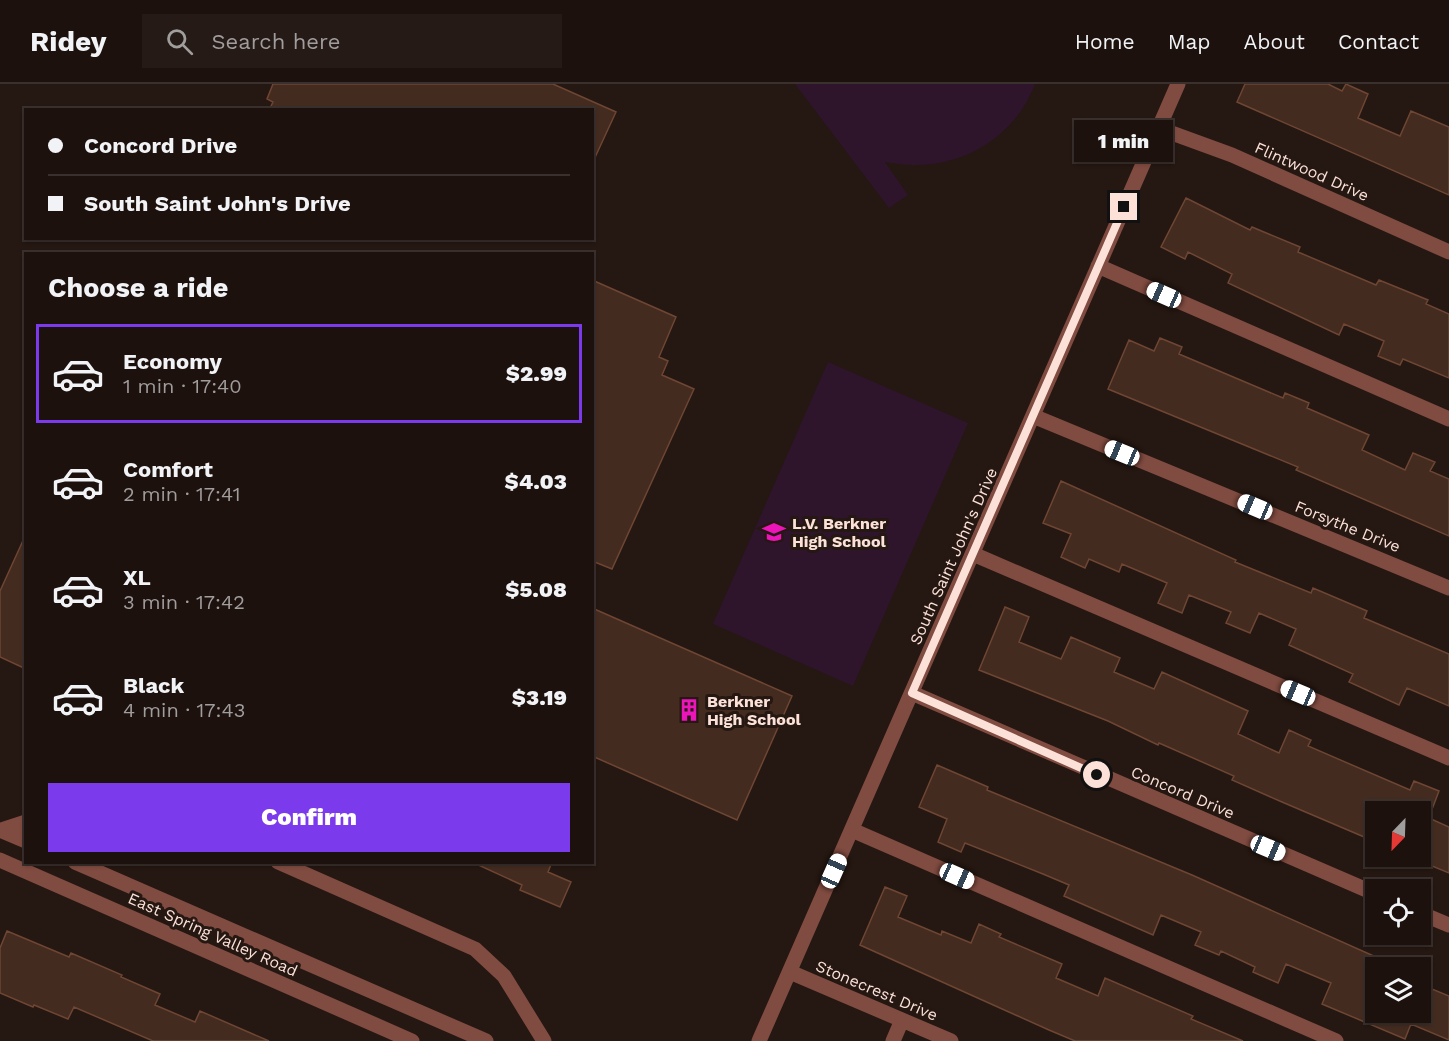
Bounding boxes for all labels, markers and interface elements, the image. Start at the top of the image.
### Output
search box [142,14,562,68]
text: Ridey [30,25,106,58]
icon: search [163,25,196,58]
text: Search here [211,29,340,54]
text: Home [1075,29,1135,54]
text: Map [1168,29,1211,54]
text: About [1244,29,1305,54]
text: Contact [1338,29,1419,54]
callout: 1 min [1074,120,1174,162]
text: 1 min [1098,129,1149,153]
text: Concord Drive [84,133,237,158]
street label: Flintwood Drive [1252,138,1372,205]
text: South Saint John's Drive [84,191,351,216]
route end [1110,193,1137,220]
text: Choose a ride [48,272,228,304]
car [1144,279,1184,311]
icon: car [51,347,105,401]
text: Economy [123,349,222,374]
text: $2.99 [506,361,567,386]
text: 1 min · 17:40 [123,374,242,398]
car [1102,438,1142,468]
icon: car [51,455,105,509]
text: Comfort [123,457,213,482]
street label: South Saint John's Drive [906,465,1001,648]
text: $4.03 [504,469,567,494]
text: 2 min · 17:41 [123,482,241,506]
car [1235,492,1275,522]
street label: Forsythe Drive [1292,497,1403,556]
place label: L.V. Berkner High School [792,514,886,551]
school or university icon: L.V. Berkner High School [761,519,787,545]
icon: car [51,563,105,617]
text: XL [123,565,151,590]
text: $5.08 [505,577,567,602]
text: 3 min · 17:42 [123,590,245,614]
icon: car [51,671,105,725]
text: Black [123,673,184,698]
car [1278,678,1318,708]
text: $3.19 [512,685,567,710]
place label: Berkner High School [707,692,801,729]
building icon: Berkner High School [676,697,702,723]
text: 4 min · 17:43 [123,698,245,722]
route start [1083,761,1110,788]
street label: Concord Drive [1128,762,1237,823]
button: Confirm [48,783,570,852]
north arrow [1365,801,1431,867]
map controls [1365,801,1431,1023]
car [1248,833,1288,863]
car [818,851,850,891]
car [937,860,977,892]
button: locate [1365,879,1431,945]
street label: East Spring Valley Road [125,888,301,980]
street label: Stonecrest Drive [813,956,941,1025]
button: layers [1365,957,1431,1023]

